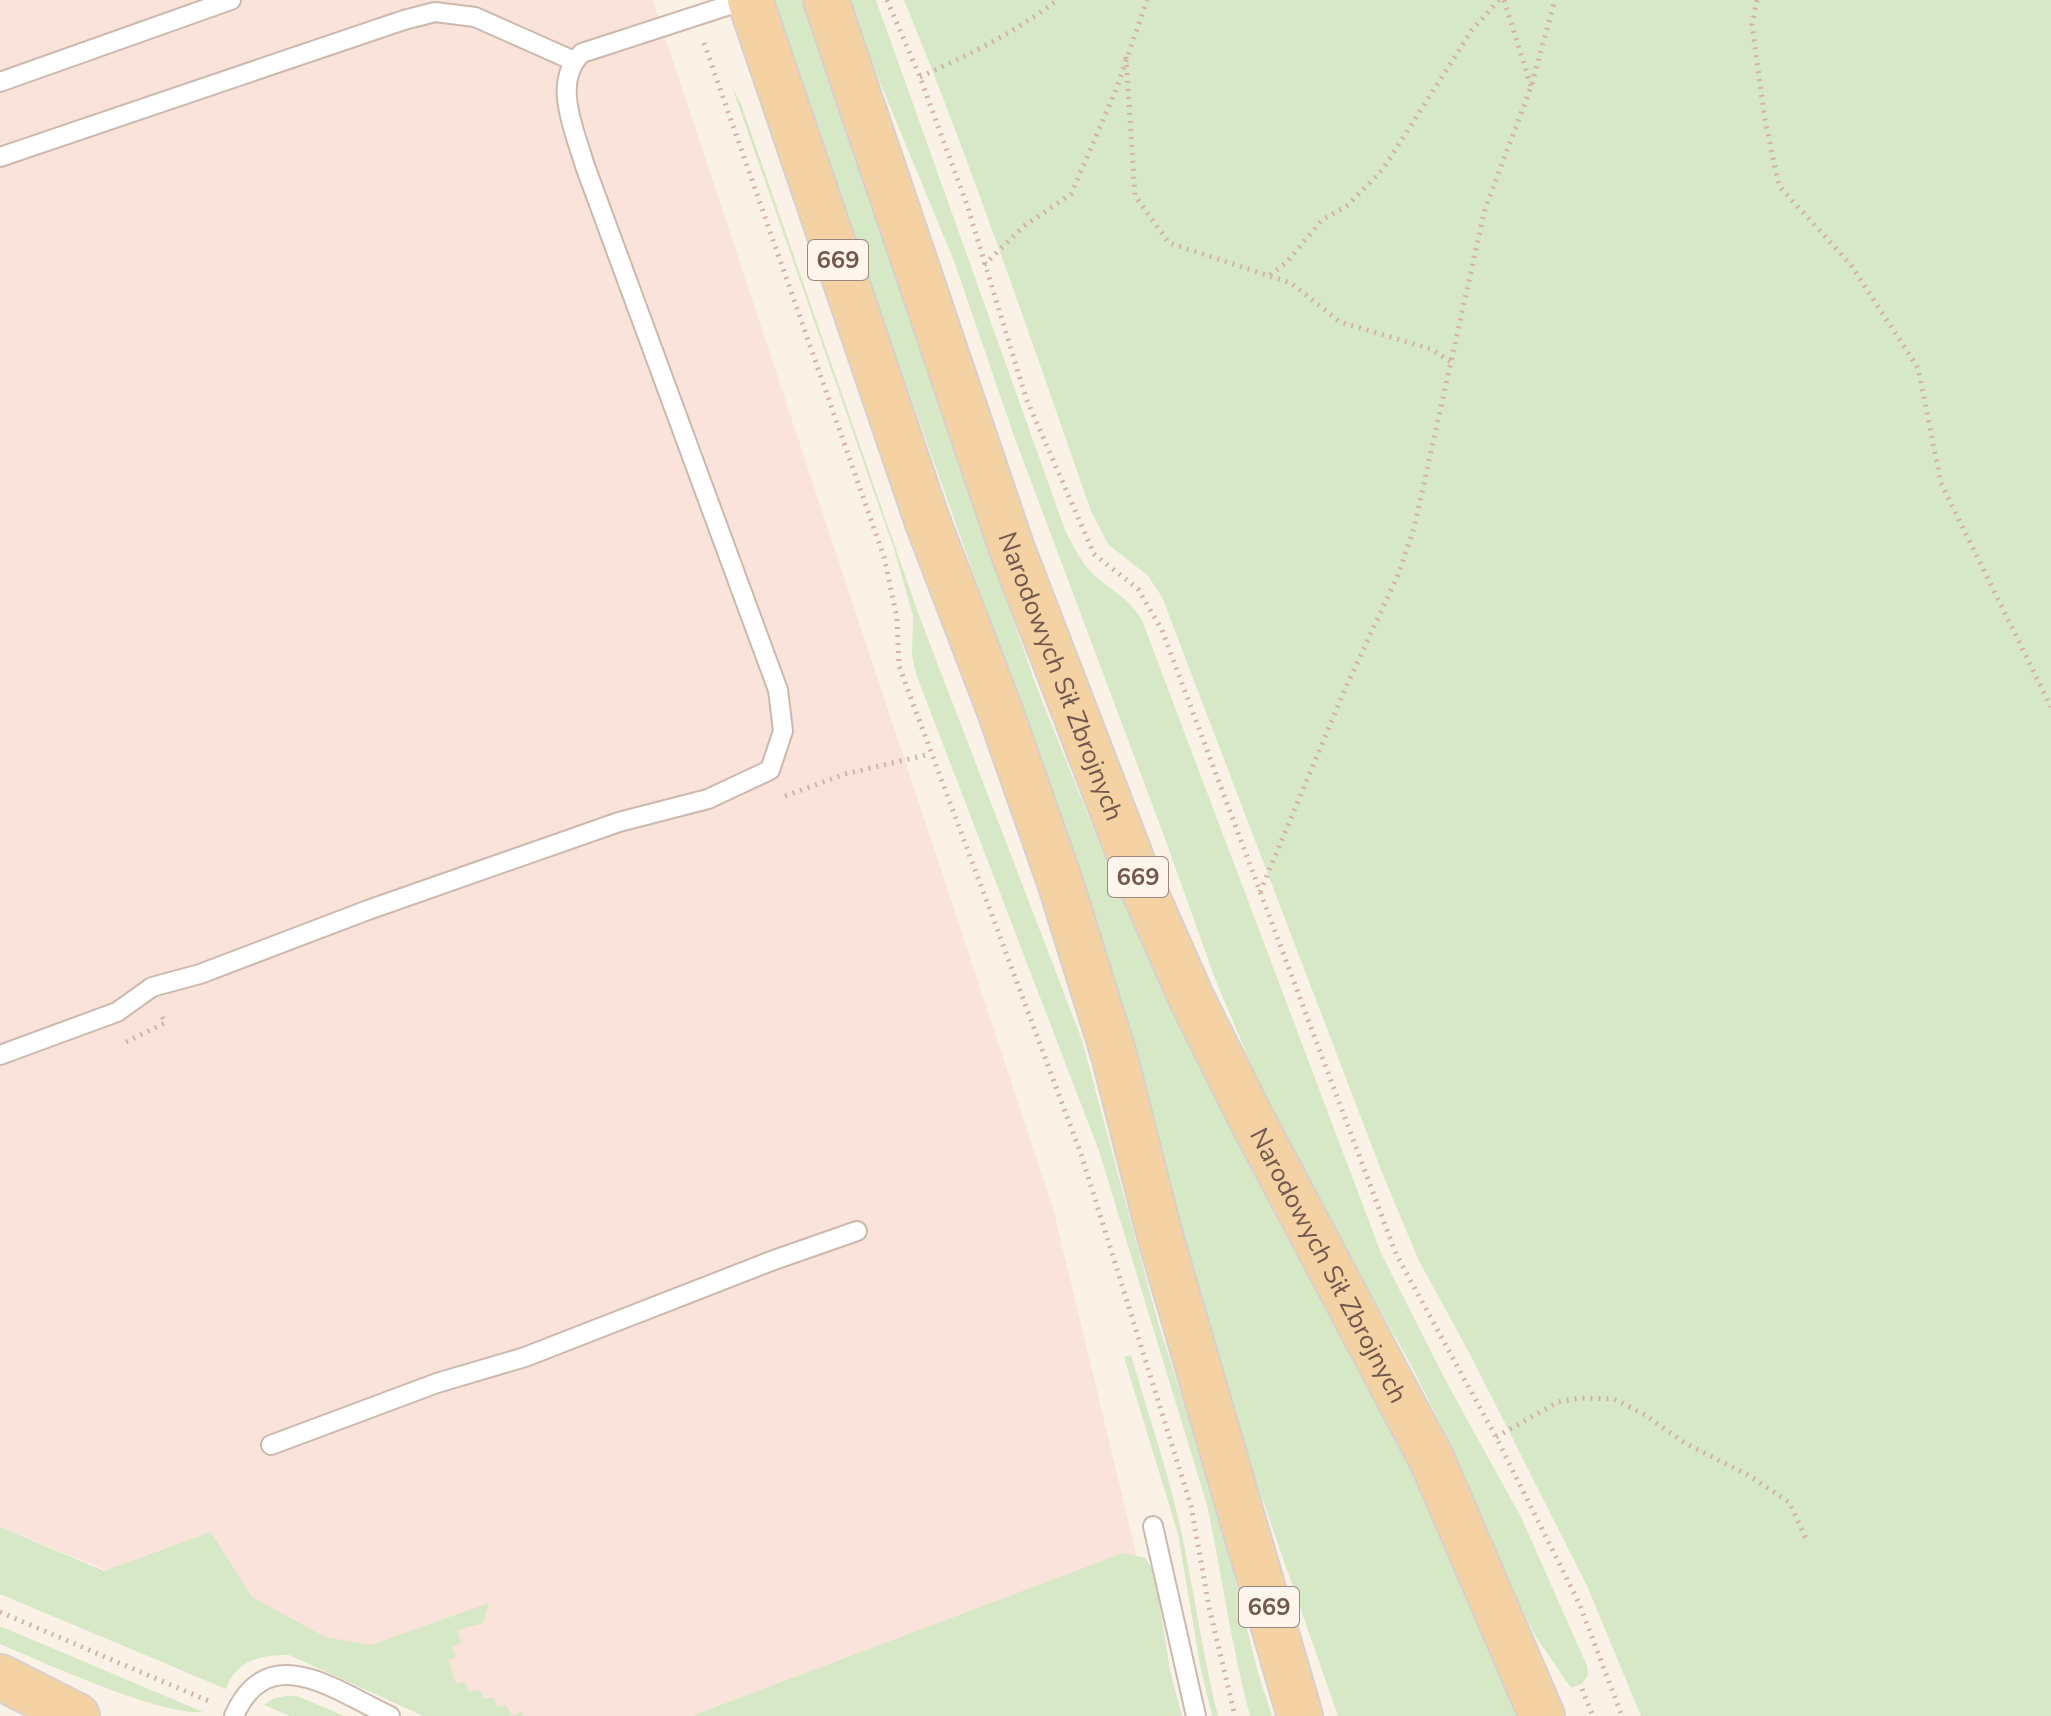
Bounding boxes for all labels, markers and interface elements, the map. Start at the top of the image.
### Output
road number: 669 [808,240,868,280]
street label: Narodowych Sił Zbrojnych [990,528,1132,826]
road number: 669 [1108,857,1168,897]
street label: Narodowych Sił Zbrojnych [1241,1122,1416,1409]
road number: 669 [1239,1587,1299,1627]

